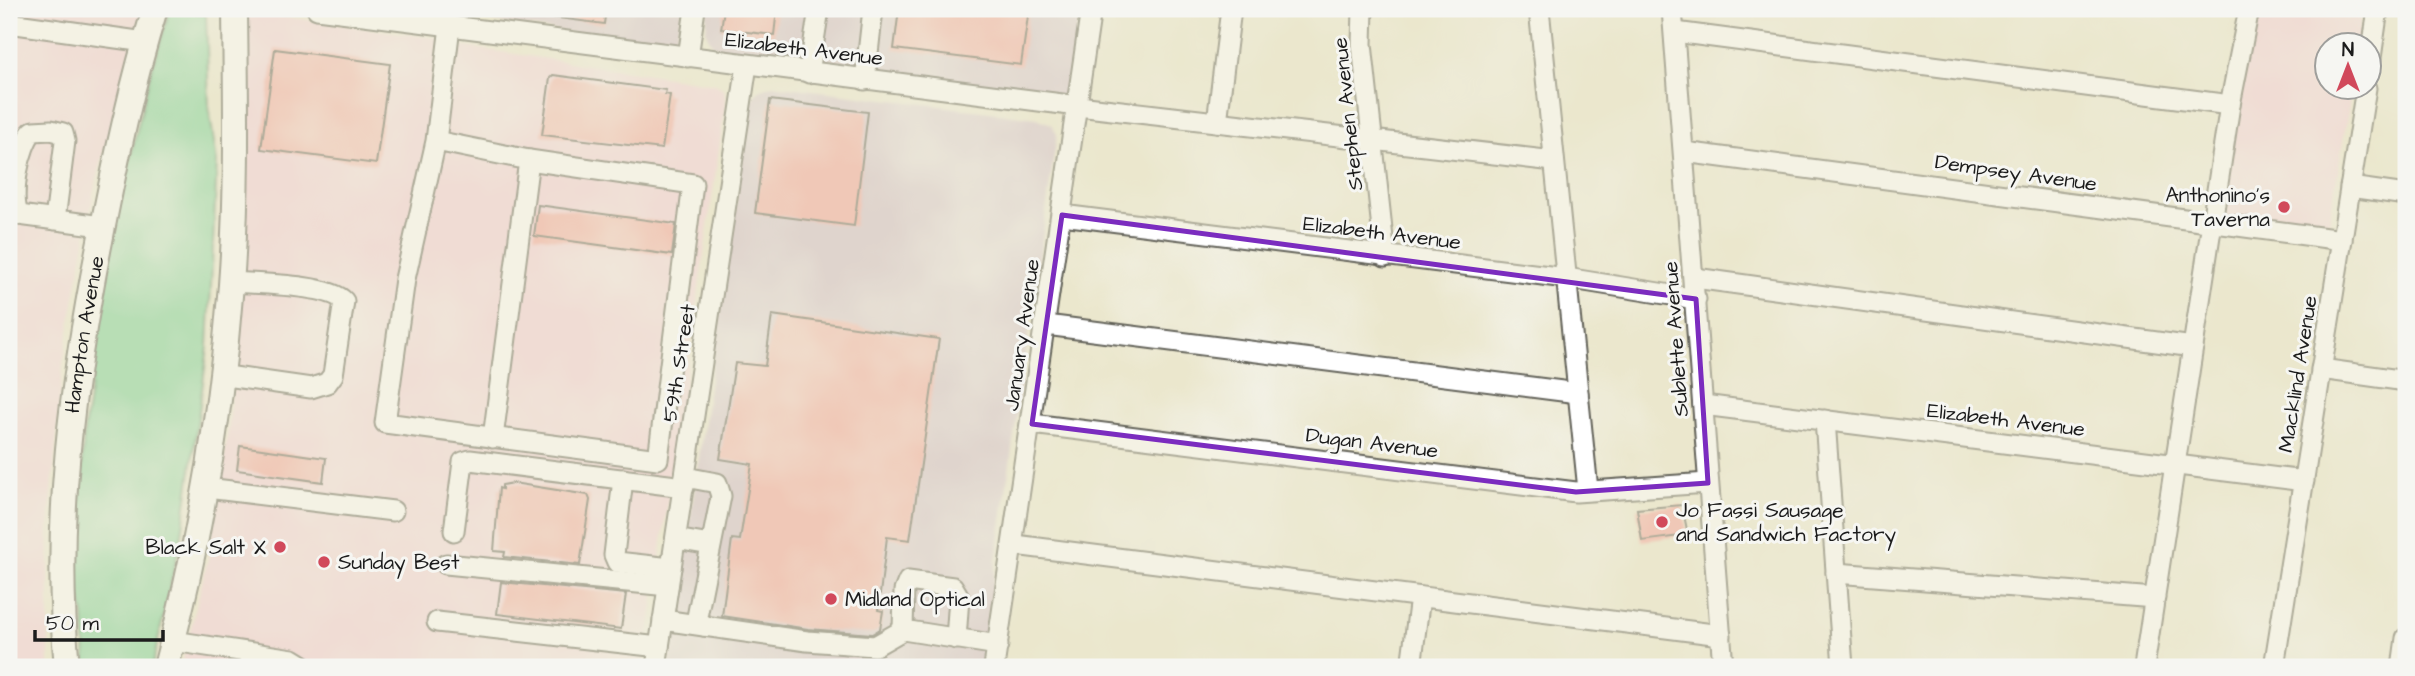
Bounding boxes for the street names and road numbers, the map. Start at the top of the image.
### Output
street label: Elizabeth Avenue [723,25,885,73]
street label: Stephen Avenue [1326,36,1371,192]
street label: Dempsey Avenue [1933,147,2099,201]
street label: Elizabeth Avenue [1301,209,1463,257]
street label: Hampton Avenue [57,253,111,415]
street label: January Avenue [997,257,1049,413]
street label: Sublette Avenue [1656,260,1696,418]
street label: Macklind Avenue [2271,293,2325,455]
street label: 59th Street [655,302,703,424]
street label: Elizabeth Avenue [1925,396,2087,444]
street label: Dugan Avenue [1304,421,1440,467]

